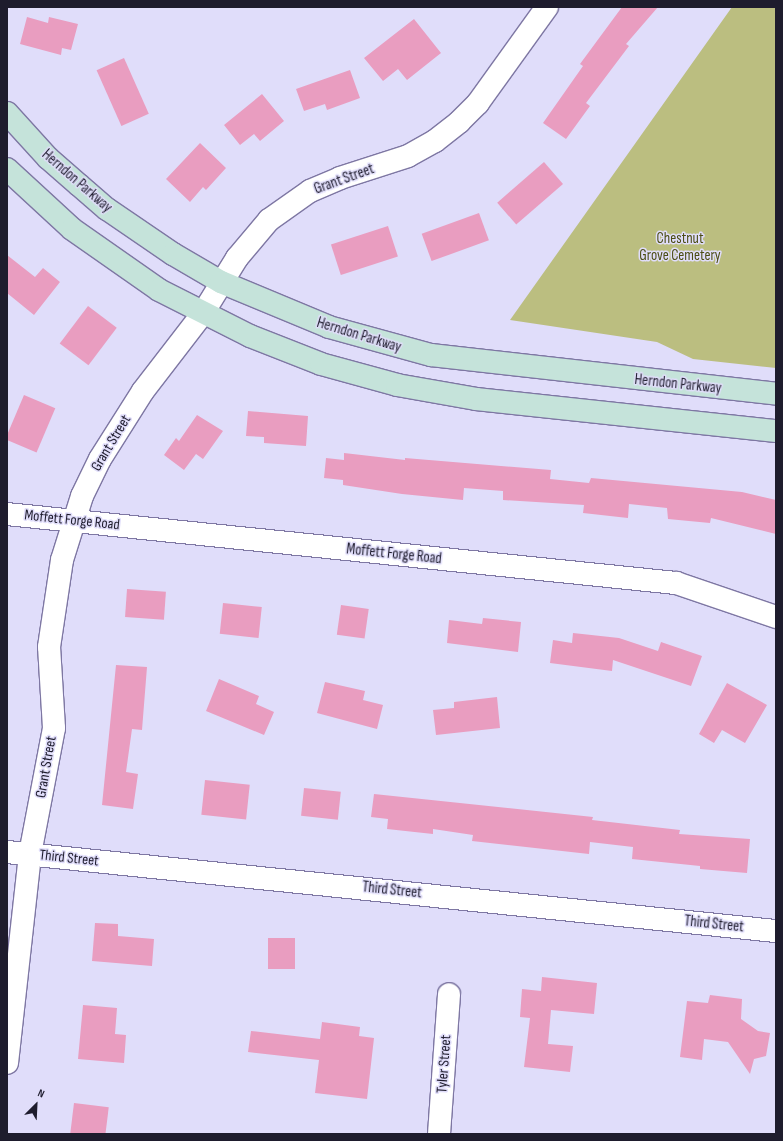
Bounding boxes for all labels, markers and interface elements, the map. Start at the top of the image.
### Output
street label: Herndon Parkway [38,146,116,216]
street label: Grant Street [312,160,376,198]
park label: Chestnut Grove Cemetery [639,229,721,264]
street label: Herndon Parkway [315,314,403,356]
street label: Herndon Parkway [634,370,722,398]
street label: Grant Street [87,412,135,474]
street label: Moffett Forge Road [23,506,121,534]
street label: Moffett Forge Road [345,540,443,568]
street label: Grant Street [32,735,60,799]
street label: Third Street [38,846,100,870]
street label: Third Street [361,878,423,902]
street label: Third Street [683,912,745,936]
street label: Tyler Street [433,1034,455,1094]
north arrow [16,1085,56,1125]
text: N [36,1086,46,1101]

